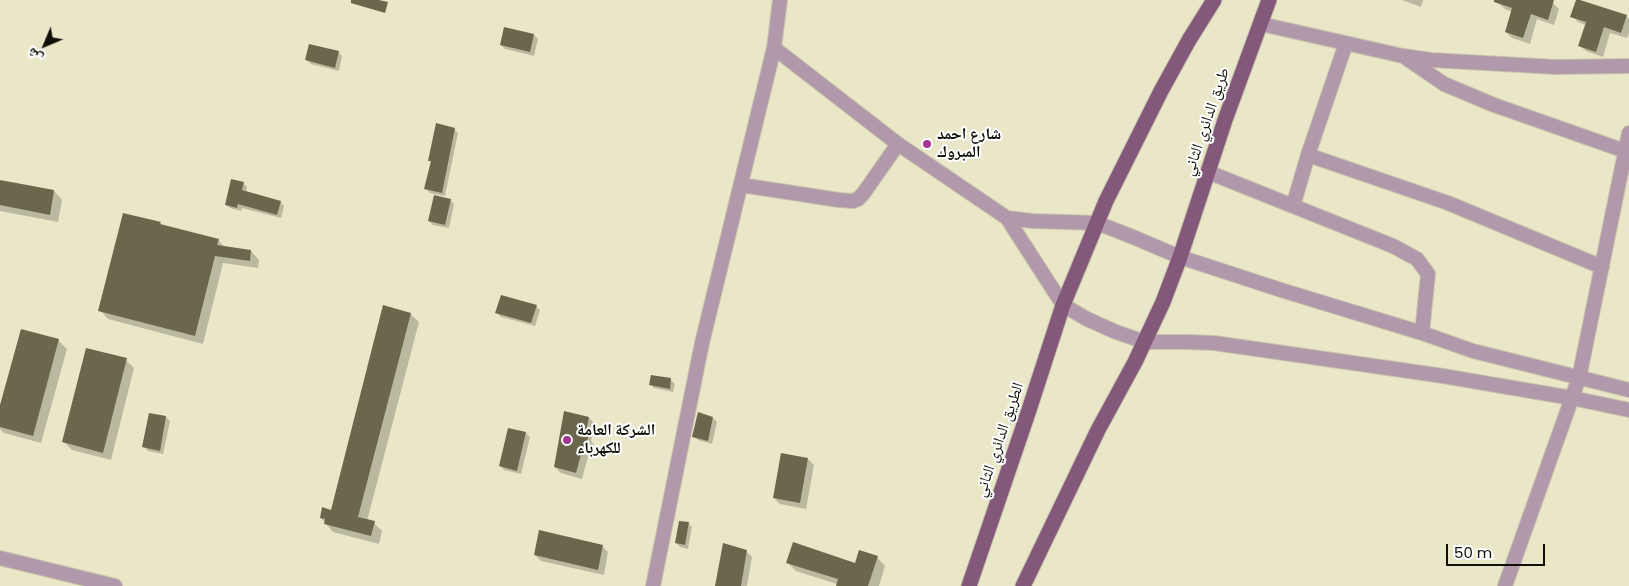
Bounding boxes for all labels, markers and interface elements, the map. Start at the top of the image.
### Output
north arrow [20,20,70,70]
text: ش [22,43,47,68]
street label: طريق الدائري الثاني [1180,65,1234,179]
place label: شارع احمد المبروك [937,125,1001,163]
marker: شارع احمد المبروك [921,138,933,150]
street label: الطريق الدائري الثاني [971,380,1029,500]
place label: الشركة العامة للكهرباء [577,421,655,459]
marker: الشركة العامة للكهرباء [561,434,573,446]
scale bar [1449,534,1548,566]
text: 50 m [1454,542,1492,563]

